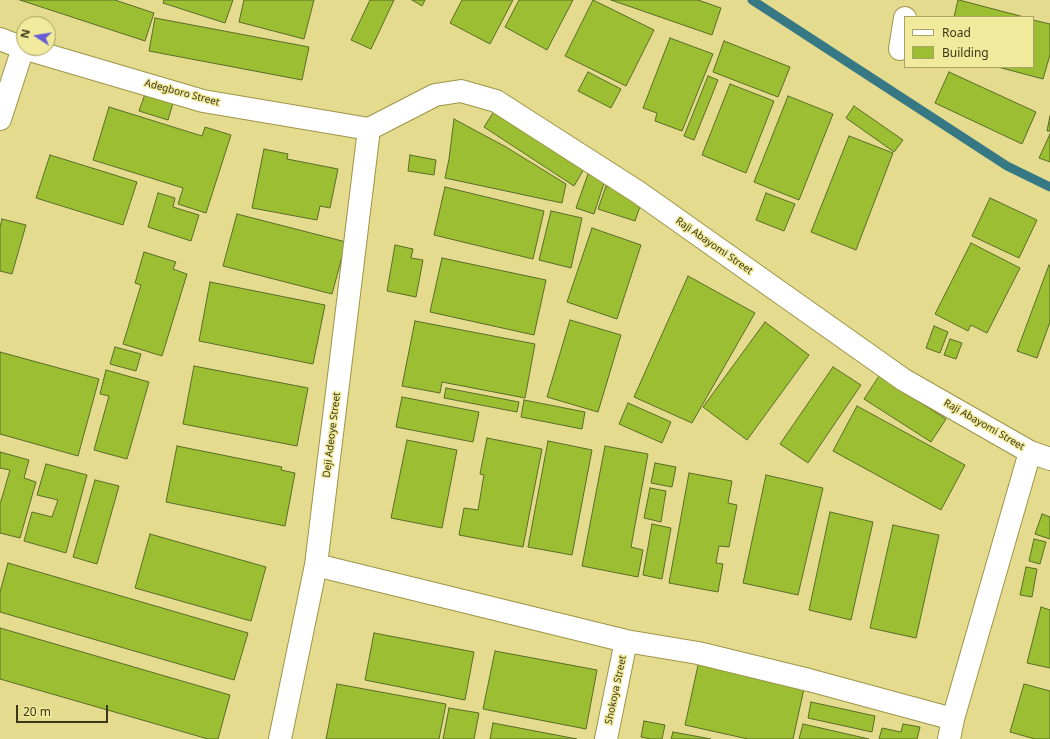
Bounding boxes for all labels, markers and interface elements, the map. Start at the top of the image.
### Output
north arrow [16,16,56,56]
legend [904,16,1034,68]
text: Road [942,24,971,41]
text: N [16,28,33,40]
text: Building [942,44,989,61]
street label: Adegboro Street [143,77,221,109]
street label: Raji Abayomi Street [673,215,755,277]
street label: Deji Adeoye Street [321,392,343,478]
street label: Raji Abayomi Street [941,397,1027,453]
street label: Shokoya Street [603,654,629,726]
scale bar [18,697,110,723]
text: 20 m [23,703,51,720]

